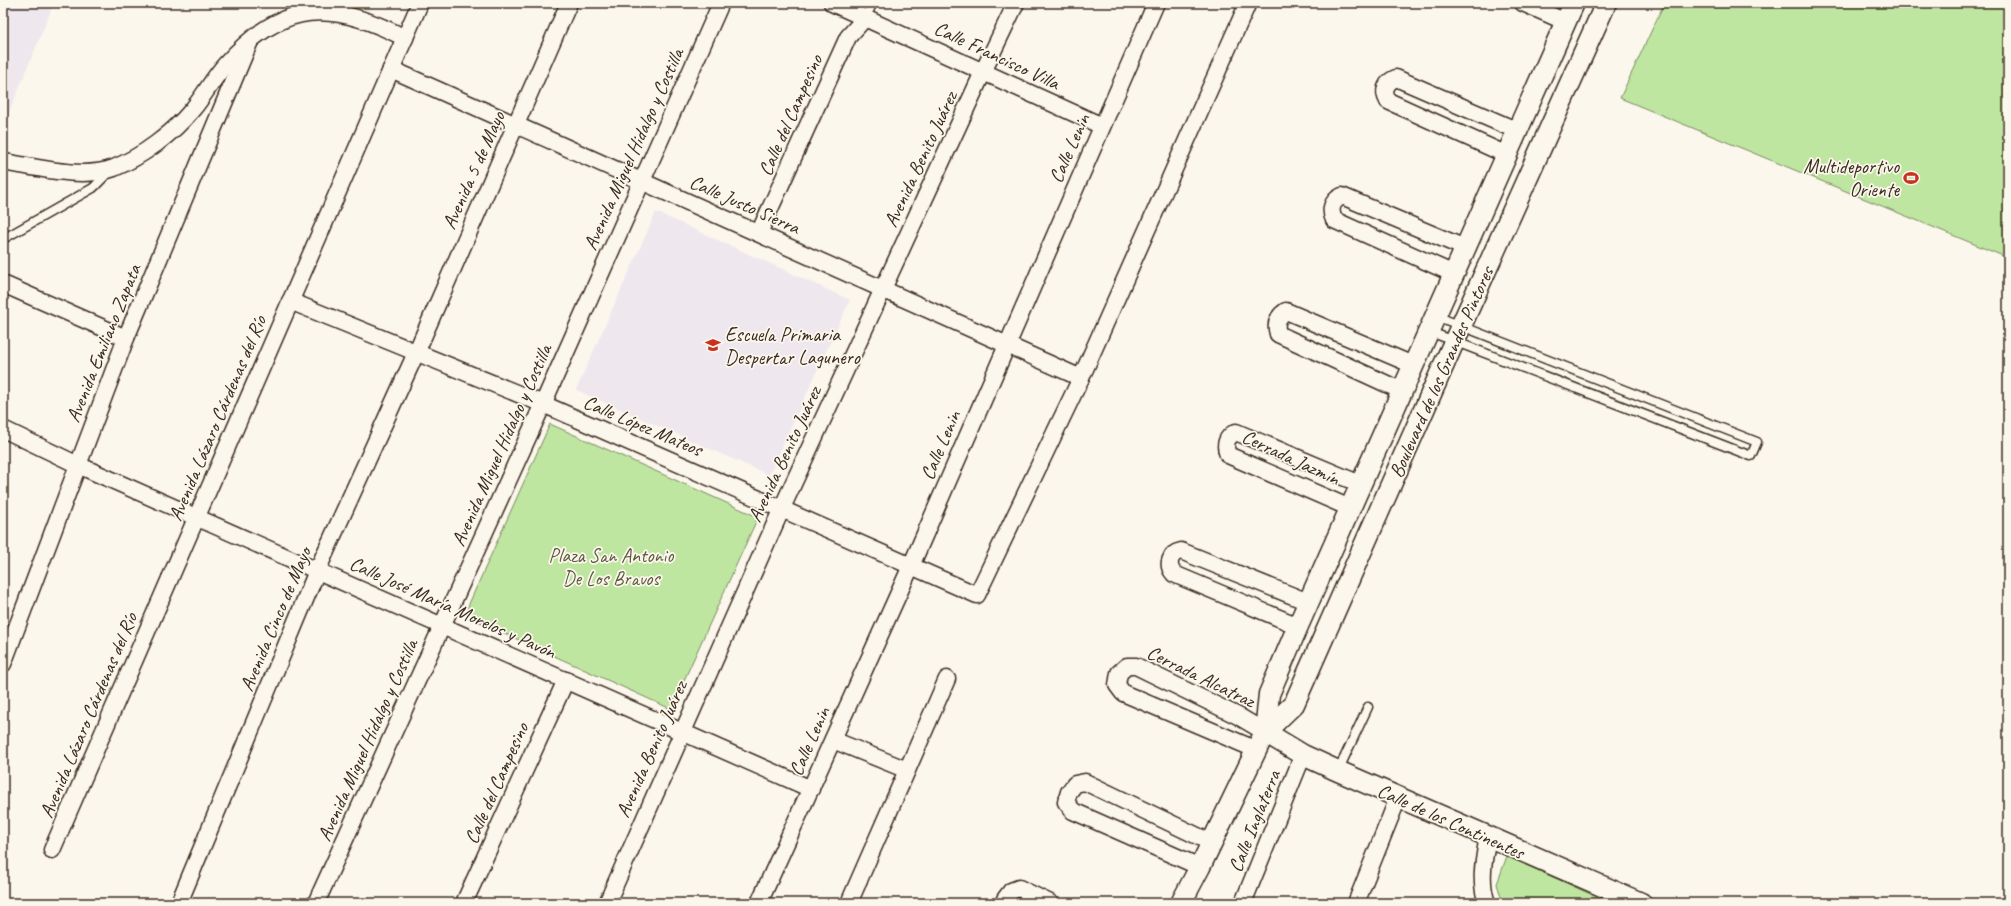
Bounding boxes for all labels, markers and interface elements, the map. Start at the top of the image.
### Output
street label: Calle Francisco Villa [930,16,1065,96]
street label: Avenida Miguel Hidalgo y Costilla [578,43,690,254]
street label: Calle del Campesino [753,50,829,180]
street label: Avenida Benito Juárez [878,86,964,231]
street label: Avenida 5 de Mayo [436,107,511,233]
street label: Calle Lenin [1043,109,1096,187]
place label: Multideportivo Oriente [1803,154,1900,202]
street label: Calle Justo Sierra [686,169,805,240]
sports icon: Multideportivo Oriente [1902,169,1920,187]
street label: Avenida Emiliano Zapata [60,259,147,426]
street label: Boulevard de los Grandes Pintores [1384,261,1500,482]
street label: Avenida Lázaro Cárdenas del Río [163,311,272,525]
place label: Escuela Primaria Despertar Lagunero [725,322,861,370]
school or university icon: Escuela Primaria Despertar Lagunero [704,336,722,354]
street label: Avenida Miguel Hidalgo y Costilla [446,339,558,550]
street label: Avenida Benito Juárez [742,381,828,526]
street label: Calle López Mateos [580,389,708,463]
street label: Calle Lenin [915,406,967,484]
street label: Cerrada Jazmín [1238,424,1345,491]
street label: Avenida Cinco de Mayo [234,542,318,695]
park label: Plaza San Antonio De Los Bravos [549,543,674,591]
street label: Calle José María Morelos y Pavón [346,551,561,665]
street label: Avenida Lázaro Cárdenas del Río [34,608,143,822]
street label: Avenida Miguel Hidalgo y Costilla [312,634,424,845]
street label: Cerrada Alcatraz [1143,640,1260,714]
street label: Avenida Benito Juárez [610,676,693,821]
street label: Calle Lenin [783,702,836,780]
street label: Calle del Campesino [459,718,535,848]
street label: Calle Inglaterra [1223,765,1287,876]
street label: Calle de los Continentes [1374,778,1530,866]

